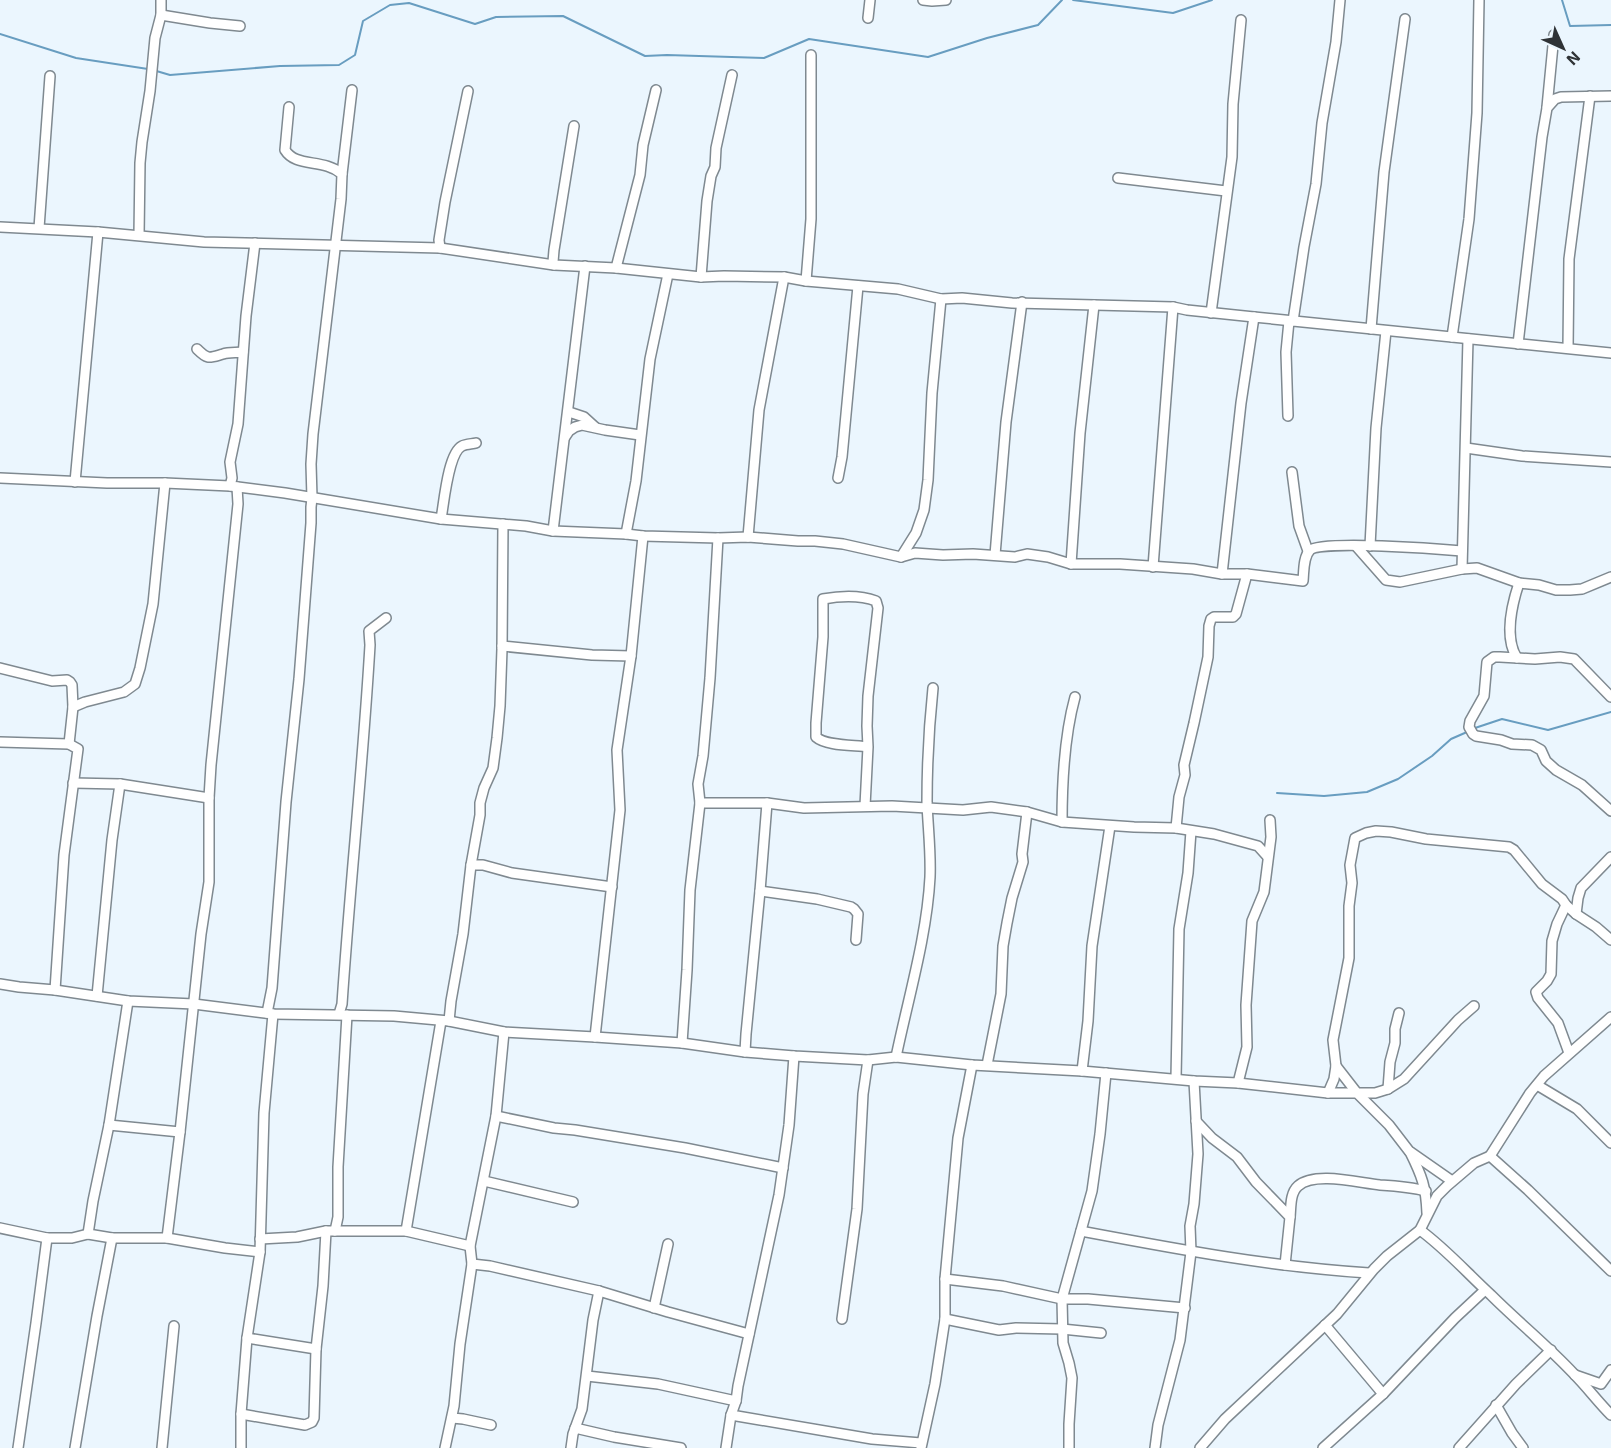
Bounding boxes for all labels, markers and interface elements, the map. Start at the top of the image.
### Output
north arrow [1533,18,1593,78]
text: N [1563,48,1585,70]

